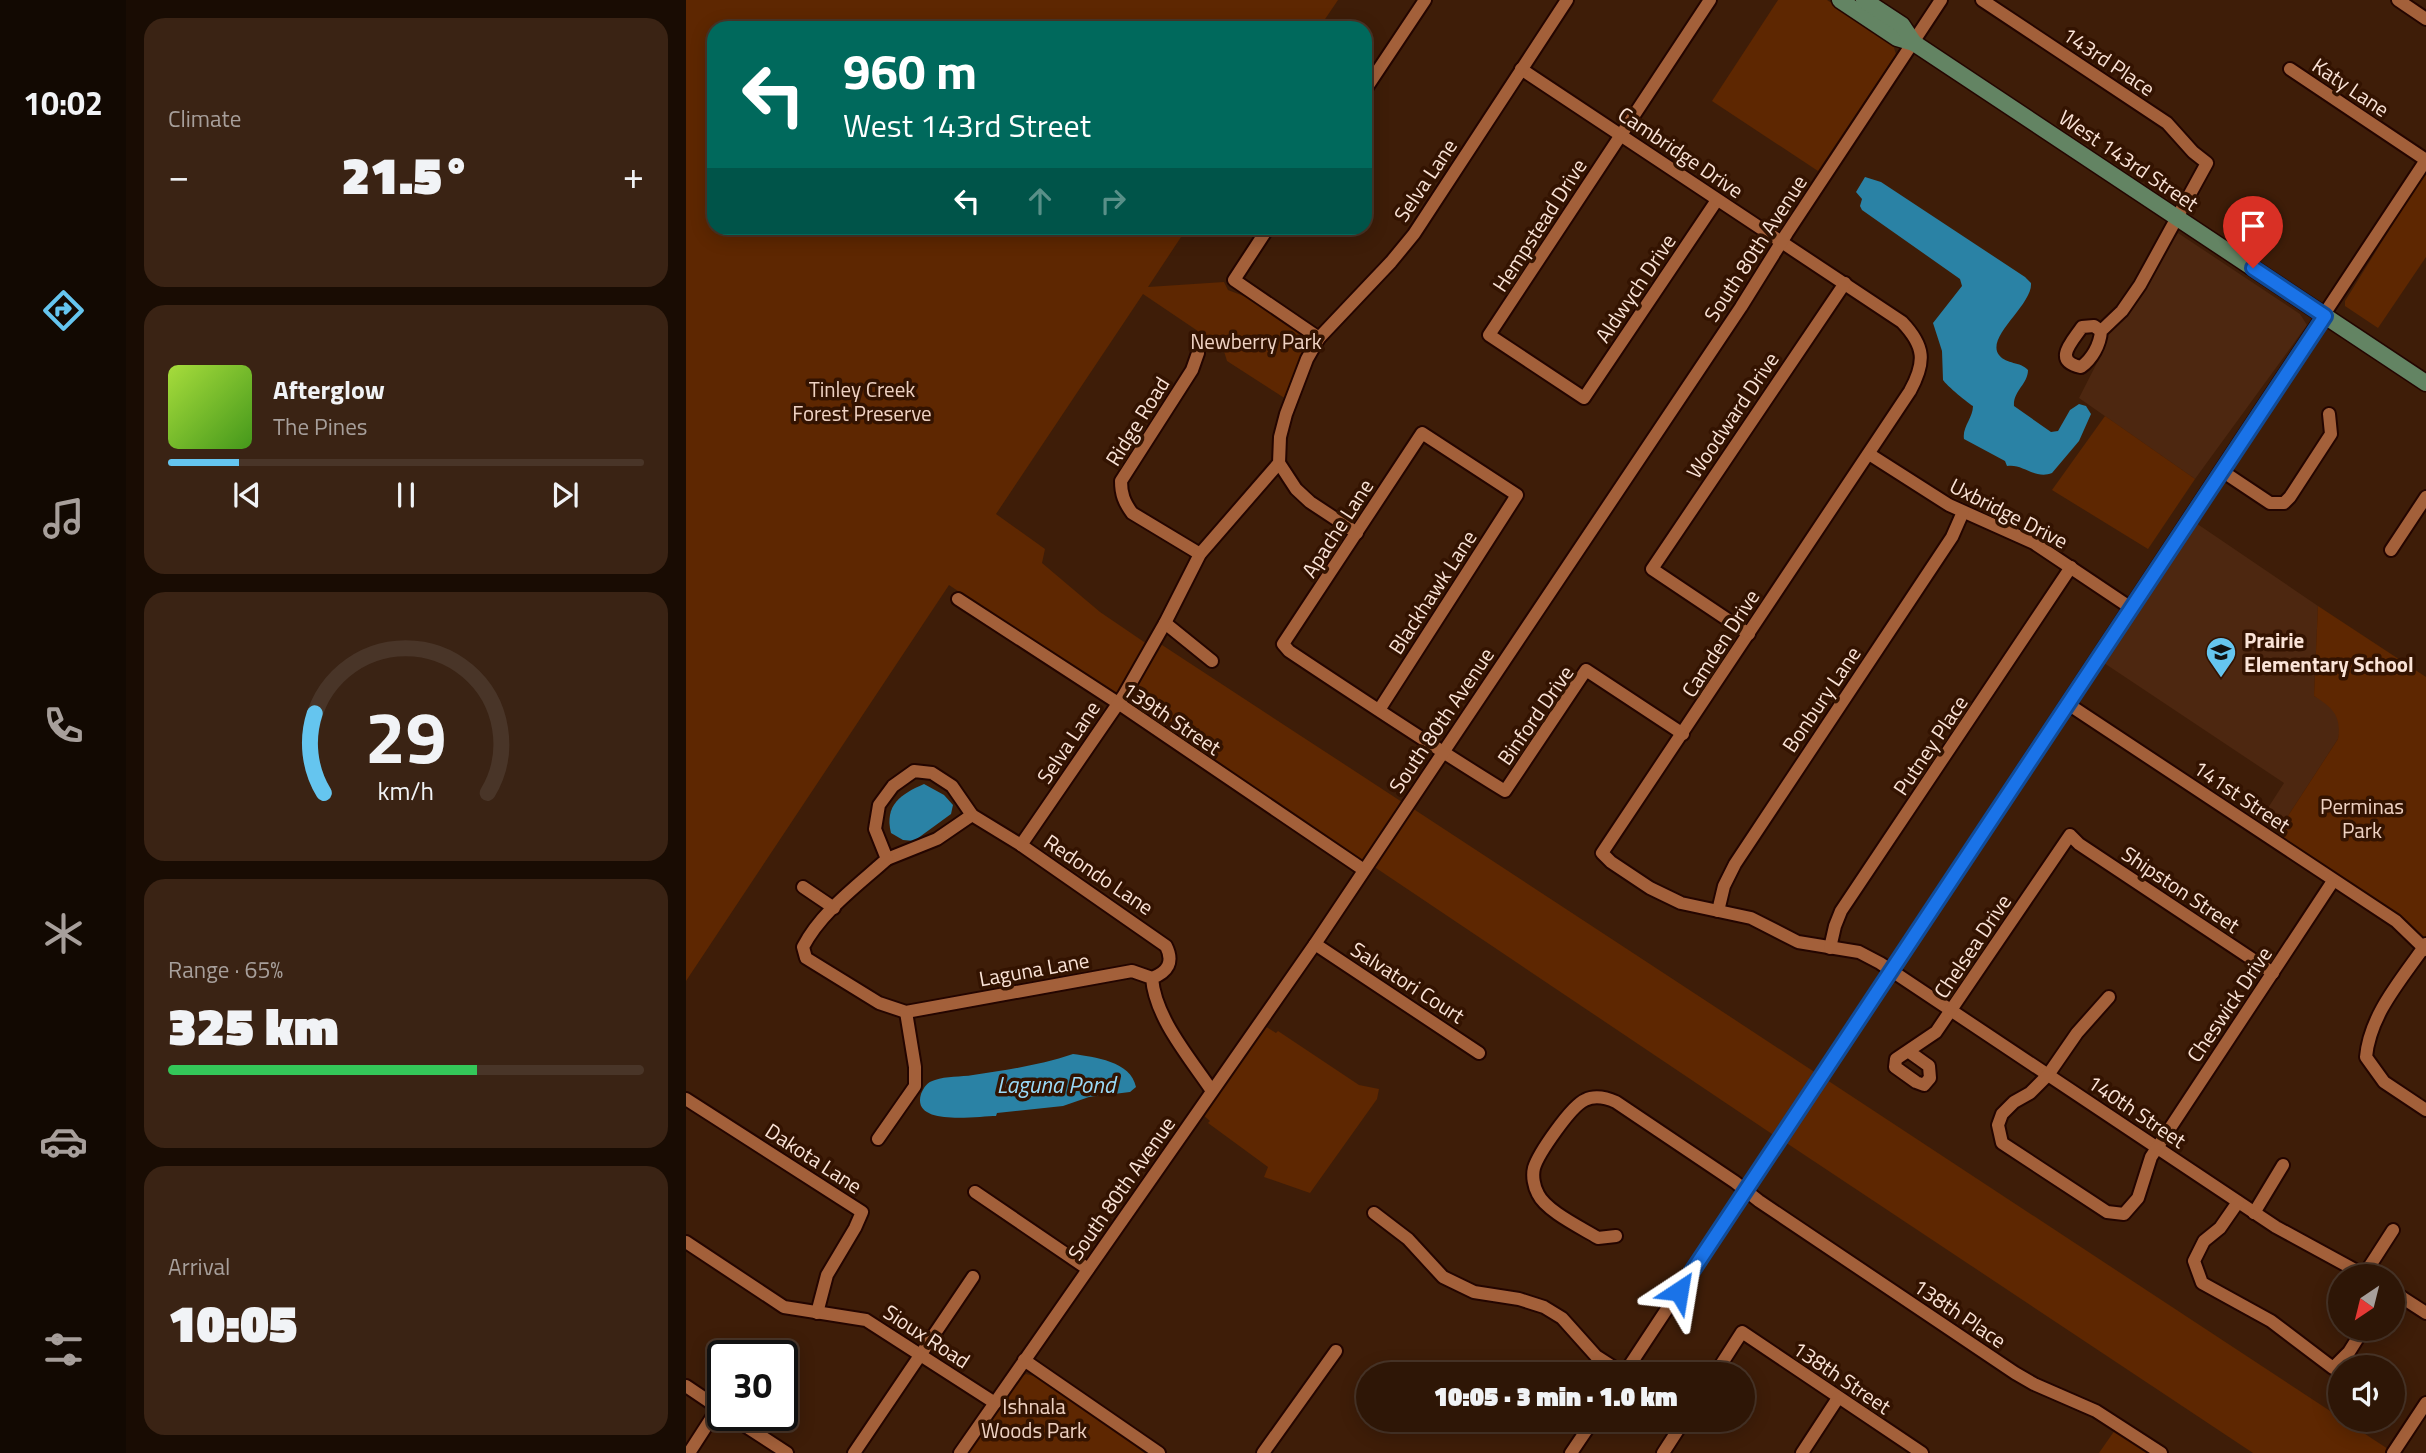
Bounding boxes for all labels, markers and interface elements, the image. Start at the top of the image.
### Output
street label: 143rd Place [2056,18,2162,104]
text: 960 m [843,33,977,108]
icon: left [728,49,819,140]
street label: Katy Lane [2306,49,2396,125]
text: 10:02 [23,79,103,127]
street label: Cambridge Drive [1612,98,1750,206]
text: Climate [168,101,241,136]
text: West 143rd Street [843,101,1091,149]
street label: West 143rd Street [2053,101,2206,219]
street label: Selva Lane [1385,132,1465,228]
text: 21.5° [341,135,471,214]
text: − [168,146,189,204]
text: + [623,146,644,204]
street label: Hempstead Drive [1484,152,1594,298]
street label: South 80th Avenue [1695,168,1815,328]
icon: left [948,182,986,220]
icon: ahead [1021,182,1059,220]
icon: right [1094,182,1132,220]
pin [2223,196,2283,268]
icon: arrive [2234,207,2272,245]
street label: Aldwych Drive [1587,227,1683,349]
icon: directions [39,286,88,335]
park label: Newberry Park [1190,325,1322,357]
street label: Woodward Drive [1678,345,1786,485]
text: Afterglow [273,370,385,409]
street label: Ridge Road [1097,370,1177,472]
park label: Tinley Creek Forest Preserve [792,373,932,429]
text: The Pines [273,409,367,444]
street label: Uxbridge Drive [1944,469,2074,557]
street label: Apache Lane [1293,472,1381,584]
icon: previous [228,476,266,514]
icon: pause [387,476,425,514]
icon: next [546,476,584,514]
icon: music [39,494,88,543]
street label: Blackhawk Lane [1380,524,1484,660]
street label: Camden Drive [1673,583,1767,703]
place label: Prairie Elementary School [2244,624,2414,680]
school or university icon: Prairie Elementary School [2204,635,2238,679]
street label: Bonbury Lane [1774,639,1868,759]
street label: South 80th Avenue [1380,641,1502,799]
street label: Binford Drive [1489,659,1581,771]
street label: 139th Street [1116,673,1228,763]
text: 29 [365,681,447,791]
street label: Putney Place [1885,688,1975,802]
street label: Selva Lane [1028,694,1108,790]
icon: phone [39,701,88,750]
street label: 141st Street [2187,752,2298,841]
text: km/h [378,771,434,809]
park label: Perminas Park [2320,790,2404,846]
street label: Redondo Lane [1038,825,1160,923]
street label: Shipston Street [2115,838,2247,941]
street label: Chelsea Drive [1925,887,2019,1005]
icon: climate [39,909,88,958]
street label: Salvatori Court [1345,933,1472,1031]
street label: Cheswick Drive [2178,940,2280,1068]
street label: Laguna Lane [976,944,1092,994]
text: Range · 65% [168,952,283,987]
text: 325 km [168,986,339,1065]
street label: 140th Street [2081,1066,2193,1156]
water label: Laguna Pond [997,1067,1118,1102]
street label: South 80th Avenue [1059,1109,1183,1267]
street label: Dakota Lane [759,1115,869,1201]
icon: car [39,1117,88,1166]
text: Arrival [168,1249,230,1284]
position arrow [1642,1254,1716,1328]
north arrow [2328,1264,2404,1340]
map controls [2328,1264,2405,1432]
street label: 138th Place [1907,1270,2013,1356]
text: 10:05 [168,1283,297,1362]
street label: Sioux Road [877,1296,977,1376]
icon: filters [39,1325,88,1374]
street label: 138th Street [1786,1332,1898,1422]
speed limit sign: 30 [707,1340,798,1431]
button: sound [2328,1355,2405,1432]
text: 10:05 · 3 min · 1.0 km [1434,1377,1677,1416]
park label: Ishnala Woods Park [981,1390,1087,1446]

